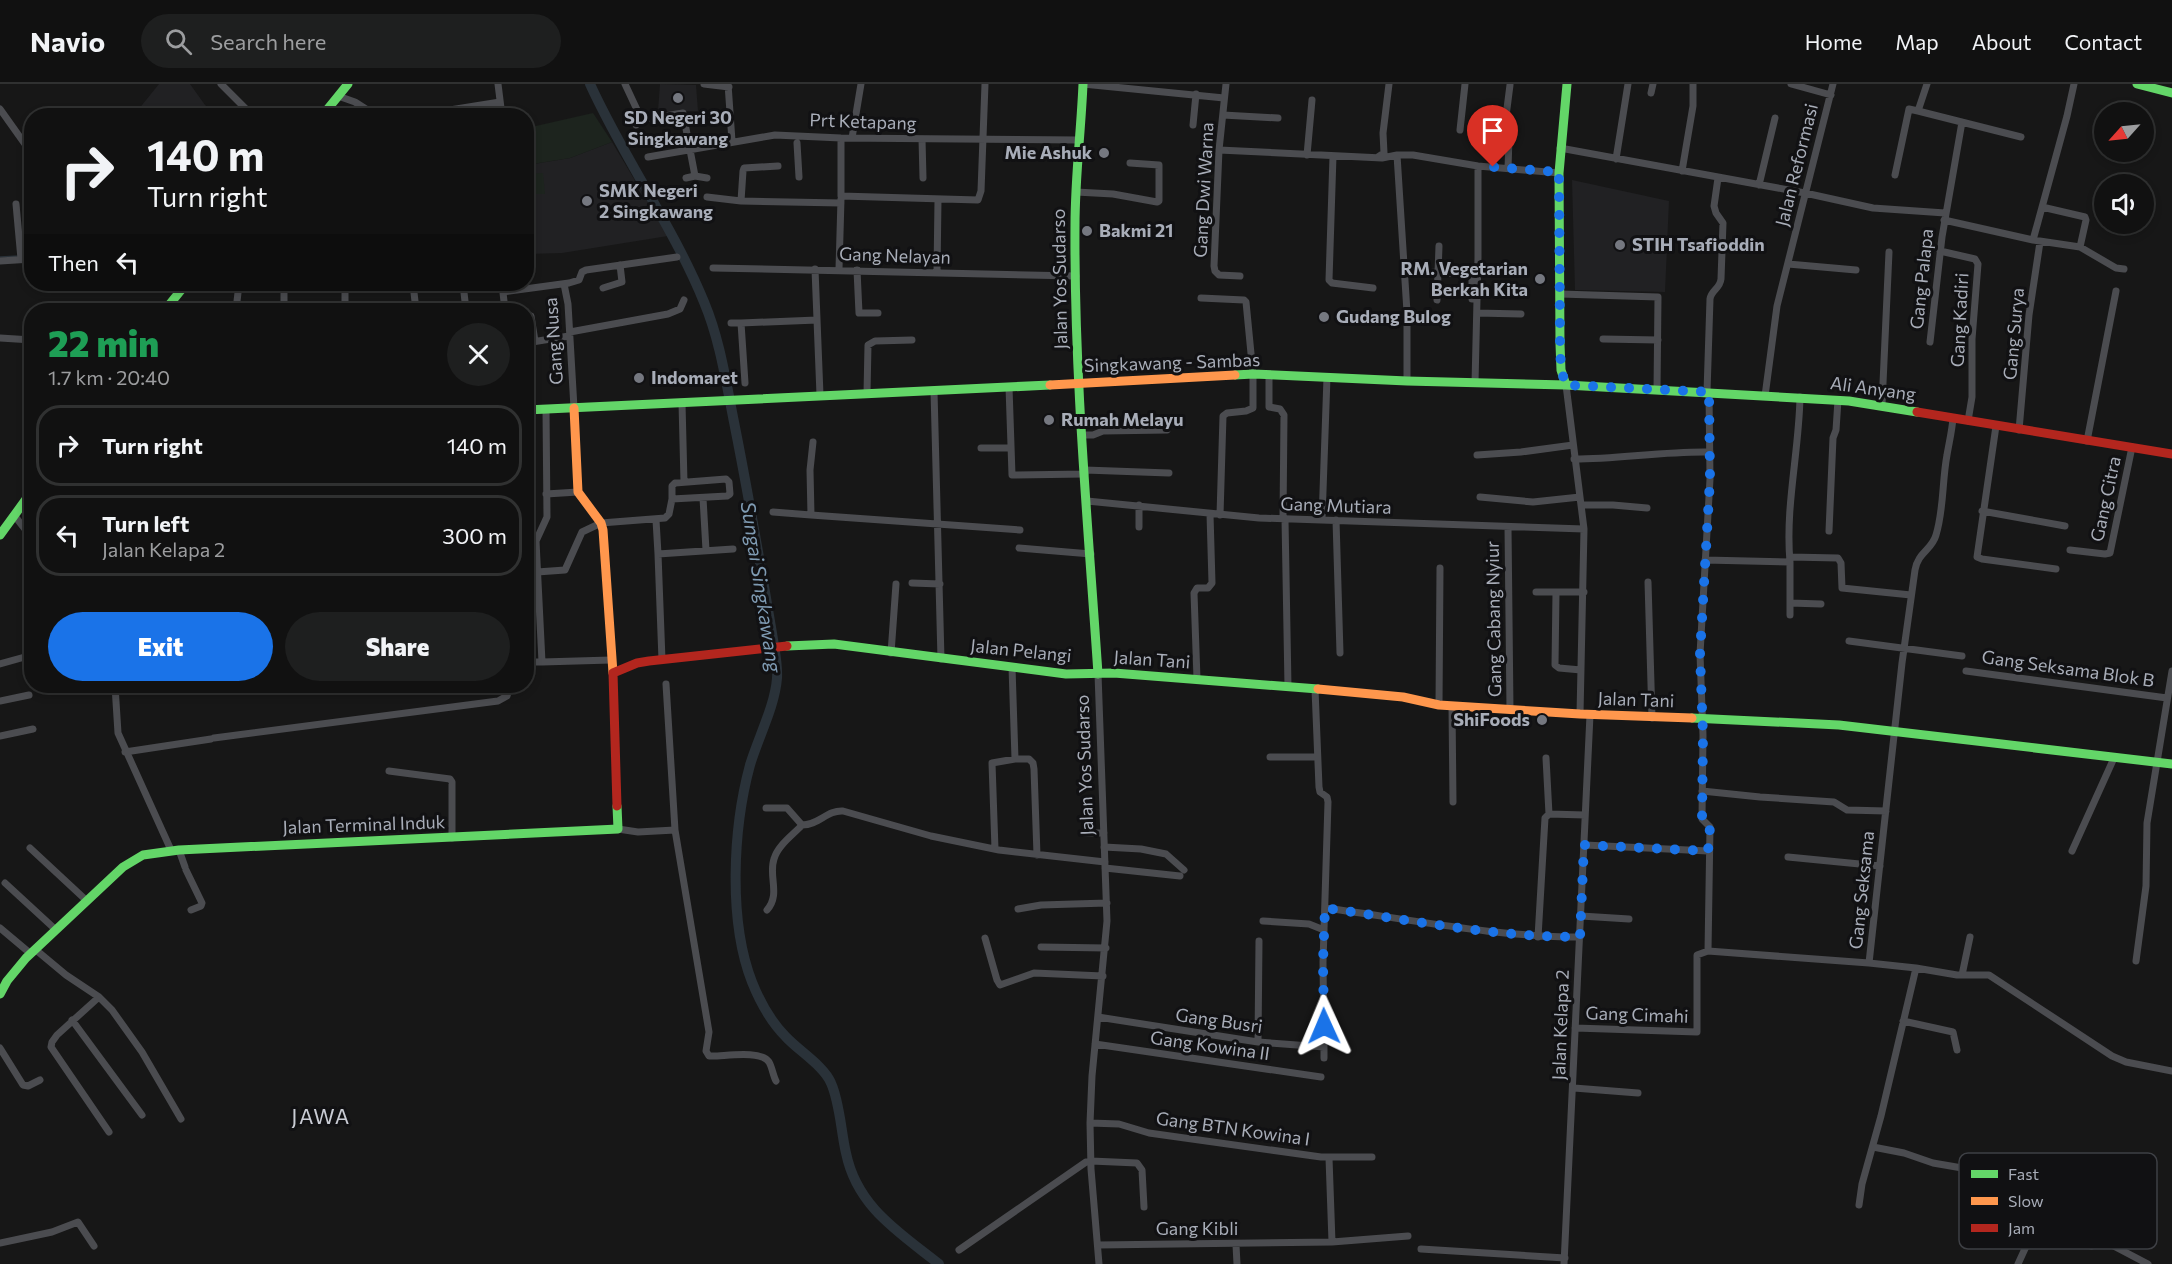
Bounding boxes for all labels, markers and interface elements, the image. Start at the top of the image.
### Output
search box [141,14,561,68]
text: Navio [30,24,105,58]
icon: search [162,25,195,58]
text: Search here [210,28,326,55]
text: Home [1805,29,1862,54]
text: Map [1895,29,1939,54]
text: About [1972,29,2031,54]
text: Contact [2064,29,2142,54]
marker: SD Negeri 30 Singkawang [671,91,685,105]
street label: Jalan Reformasi [1770,101,1822,228]
north arrow [2094,102,2154,162]
map controls [2094,102,2154,234]
pin [1467,105,1518,167]
place label: SD Negeri 30 Singkawang [624,106,732,149]
street label: Prt Ketapang [809,108,917,134]
icon: arrive [1476,114,1509,147]
street label: Gang Dwi Warna [1188,122,1218,258]
text: 140 m [147,128,264,180]
icon: right [48,132,126,210]
place label: Mie Ashuk [1004,141,1093,163]
marker: Mie Ashuk [1097,146,1111,160]
button: sound [2094,174,2154,234]
place label: SMK Negeri 2 Singkawang [599,179,713,222]
text: Turn right [147,180,267,213]
marker: SMK Negeri 2 Singkawang [580,194,594,208]
street label: Jalan Yos Sudarso [1047,208,1071,350]
place label: Bakmi 21 [1099,219,1173,241]
marker: Bakmi 21 [1080,224,1094,238]
street label: Gang Palapa [1905,228,1937,330]
place label: STIH Tsafioddin [1632,233,1765,255]
marker: STIH Tsafioddin [1613,238,1627,252]
street label: Gang Nelayan [839,242,951,268]
icon: left [111,246,144,279]
text: Then [48,249,99,276]
place label: RM. Vegetarian Berkah Kita [1400,257,1528,300]
marker: RM. Vegetarian Berkah Kita [1533,272,1547,286]
street label: Gang Kadiri [1946,272,1972,368]
street label: Gang Surya [1998,287,2028,381]
street label: Gang Nusa [539,297,567,385]
place label: Gudang Bulog [1336,305,1451,327]
marker: Gudang Bulog [1317,310,1331,324]
text: 22 min [48,320,159,364]
button: close [447,323,510,386]
street label: Singkawang - Sambas [1083,348,1260,376]
text: 1.7 km · 20:40 [48,365,170,389]
place label: Indomaret [651,366,738,388]
marker: Indomaret [632,371,646,385]
street label: Ali Anyang [1829,371,1918,405]
place label: Rumah Melayu [1061,408,1184,430]
marker: Rumah Melayu [1042,413,1056,427]
icon: right [51,429,84,462]
text: Turn right [102,432,203,459]
text: 140 m [447,432,507,459]
street label: Gang Citra [2085,454,2125,544]
street label: Gang Mutiara [1280,492,1392,518]
water label: Sungai Singkawang [737,500,788,675]
text: Turn left [102,510,189,537]
icon: left [51,519,84,552]
text: 300 m [442,522,507,549]
text: Jalan Kelapa 2 [102,537,225,561]
street label: Gang Cabang Nyiur [1481,541,1505,697]
button: Exit [48,612,273,681]
button: Share [285,612,510,681]
street label: Jalan Pelangi [969,634,1073,666]
street label: Jalan Tani [1113,645,1191,673]
street label: Gang Seksama Blok B [1981,645,2156,691]
street label: Jalan Tani [1597,687,1675,711]
street label: Jalan Yos Sudarso [1071,694,1097,836]
place label: ShiFoods [1453,708,1530,730]
marker: ShiFoods [1535,713,1549,727]
street label: Jalan Terminal Induk [282,810,446,838]
street label: Gang Seksama [1844,830,1878,950]
street label: Jalan Kelapa 2 [1547,969,1573,1081]
position arrow [1292,994,1356,1058]
street label: Gang Cimahi [1585,1001,1689,1027]
street label: Gang Busri [1174,1003,1264,1037]
street label: Gang Kowina II [1149,1026,1271,1064]
district label: JAWA [291,1103,351,1128]
street label: Gang BTN Kowina I [1155,1106,1312,1150]
legend [1959,1153,2157,1249]
text: Fast [2008,1164,2039,1183]
text: Slow [2008,1191,2044,1210]
street label: Gang Kibli [1156,1217,1238,1239]
text: Jam [2008,1218,2035,1237]

